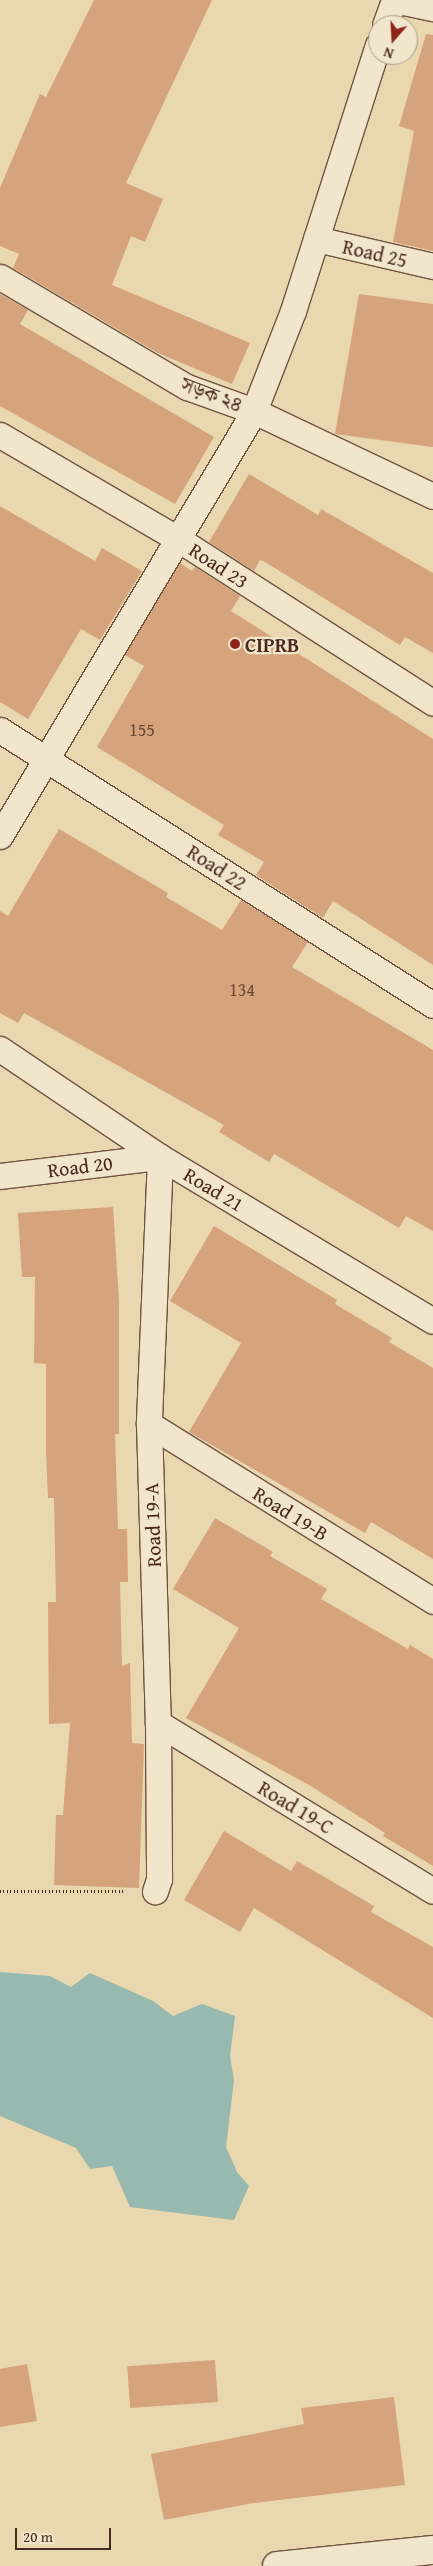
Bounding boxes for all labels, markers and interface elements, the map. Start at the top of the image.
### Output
north arrow [368,15,418,65]
text: N [381,42,396,64]
street label: Road 25 [340,234,410,272]
street label: সড়ক ২৪ [178,371,246,417]
street label: Road 23 [185,537,253,593]
place label: CIPRB [245,632,299,656]
marker: CIPRB [229,638,241,650]
house number: 155 [129,719,155,741]
street label: Road 22 [183,839,251,895]
house number: 134 [229,979,255,1001]
street label: Road 20 [46,1150,114,1182]
street label: Road 21 [180,1162,248,1216]
street label: Road 19-B [249,1481,333,1545]
street label: Road 19-A [139,1482,165,1568]
street label: Road 19-C [254,1775,338,1839]
scale bar [18,2518,114,2550]
text: 20 m [23,2526,53,2547]

